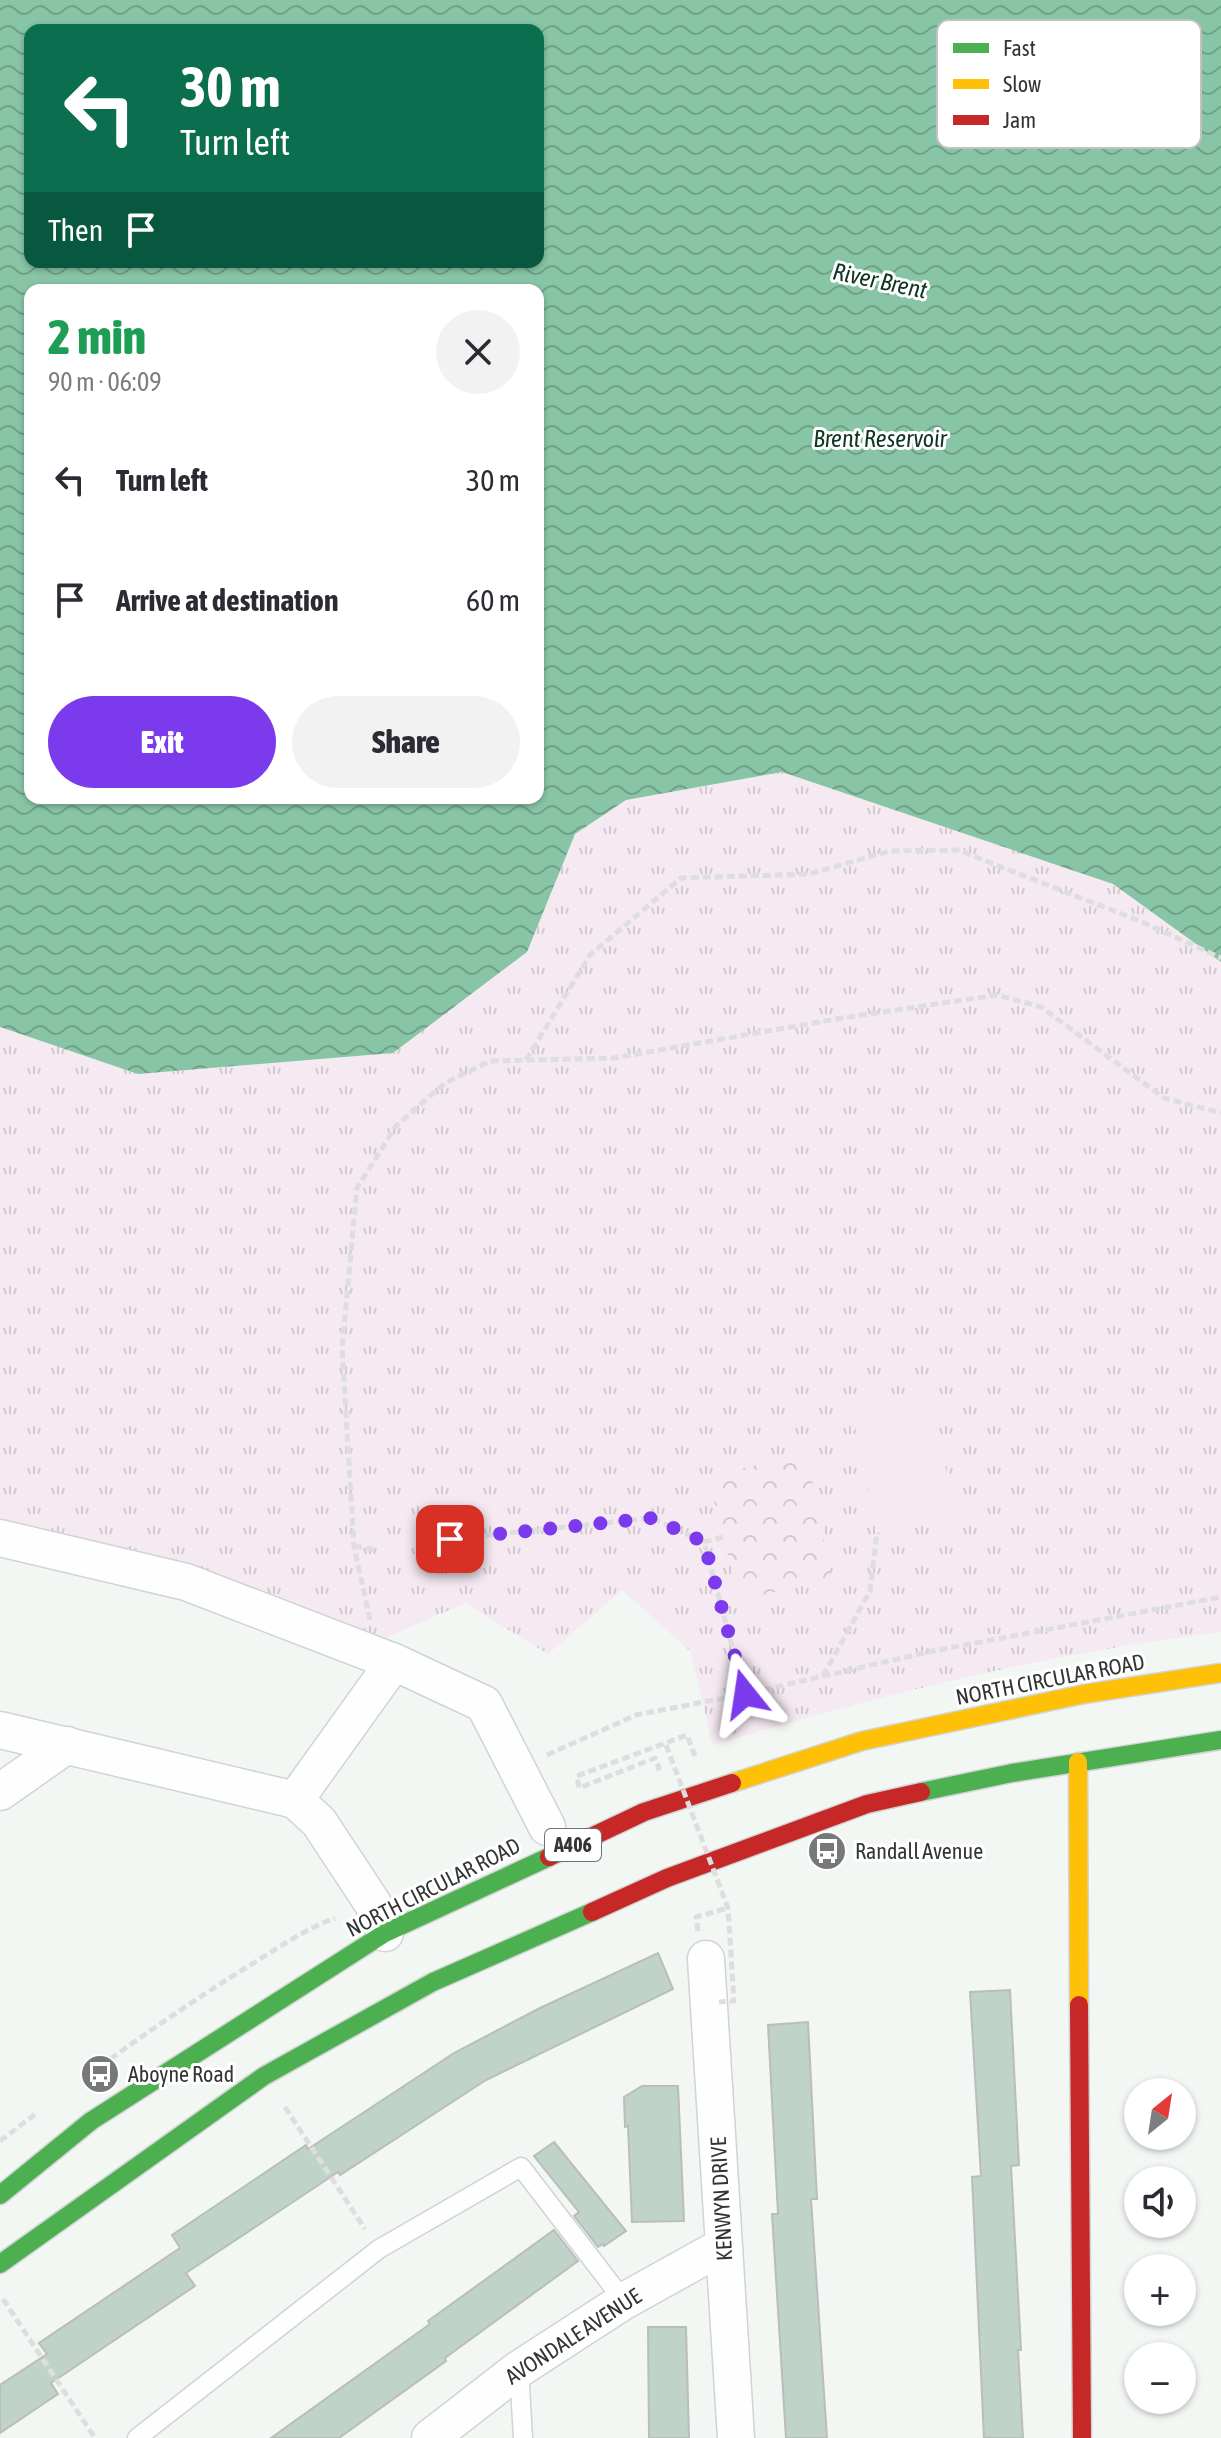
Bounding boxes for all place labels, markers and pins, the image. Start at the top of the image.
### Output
pin [416,1505,484,1573]
bus stop icon: Randall Avenue [806,1830,848,1872]
place label: Randall Avenue [855,1838,983,1864]
bus stop icon: Aboyne Road [79,2053,121,2095]
place label: Aboyne Road [128,2061,234,2087]

